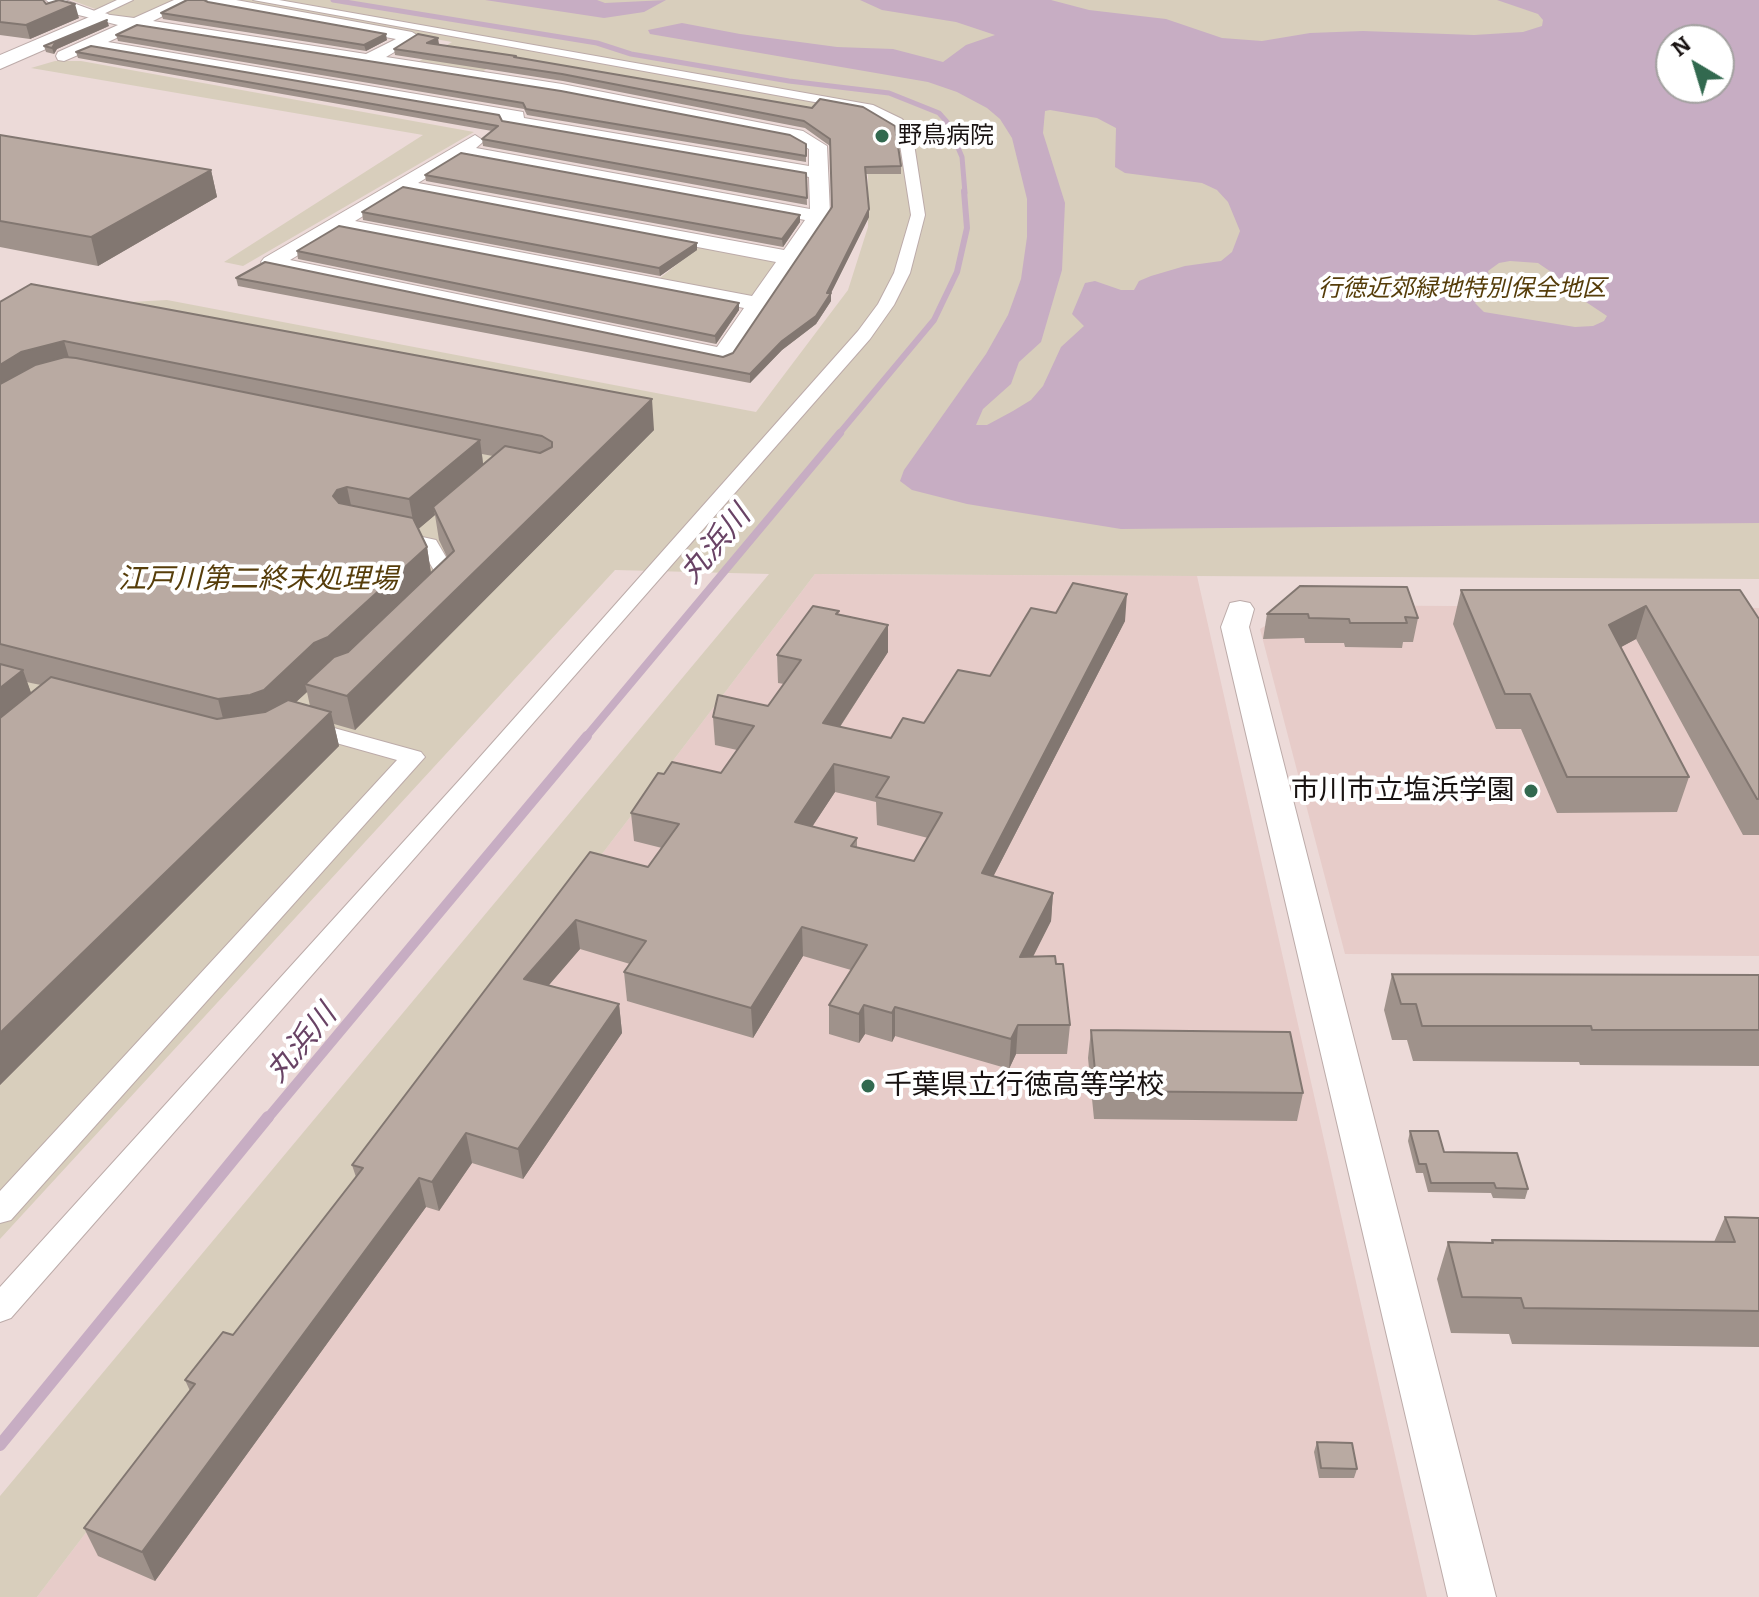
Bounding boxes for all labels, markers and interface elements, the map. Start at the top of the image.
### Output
north arrow [1655,24,1735,104]
text: N [1666,30,1696,62]
place label: 野鳥病院 [898,122,994,150]
marker: 野鳥病院 [873,127,891,145]
park label: 行徳近郊緑地特別保全地区 [1318,275,1606,303]
water label: 丸浜川 [673,499,759,591]
park label: 江戸川第二終末処理場 [118,563,398,597]
place label: 市川市立塩浜学園 [1291,774,1515,808]
marker: 市川市立塩浜学園 [1522,782,1540,800]
water label: 丸浜川 [259,998,345,1090]
place label: 千葉県立行徳高等学校 [884,1069,1164,1103]
marker: 千葉県立行徳高等学校 [859,1077,877,1095]

